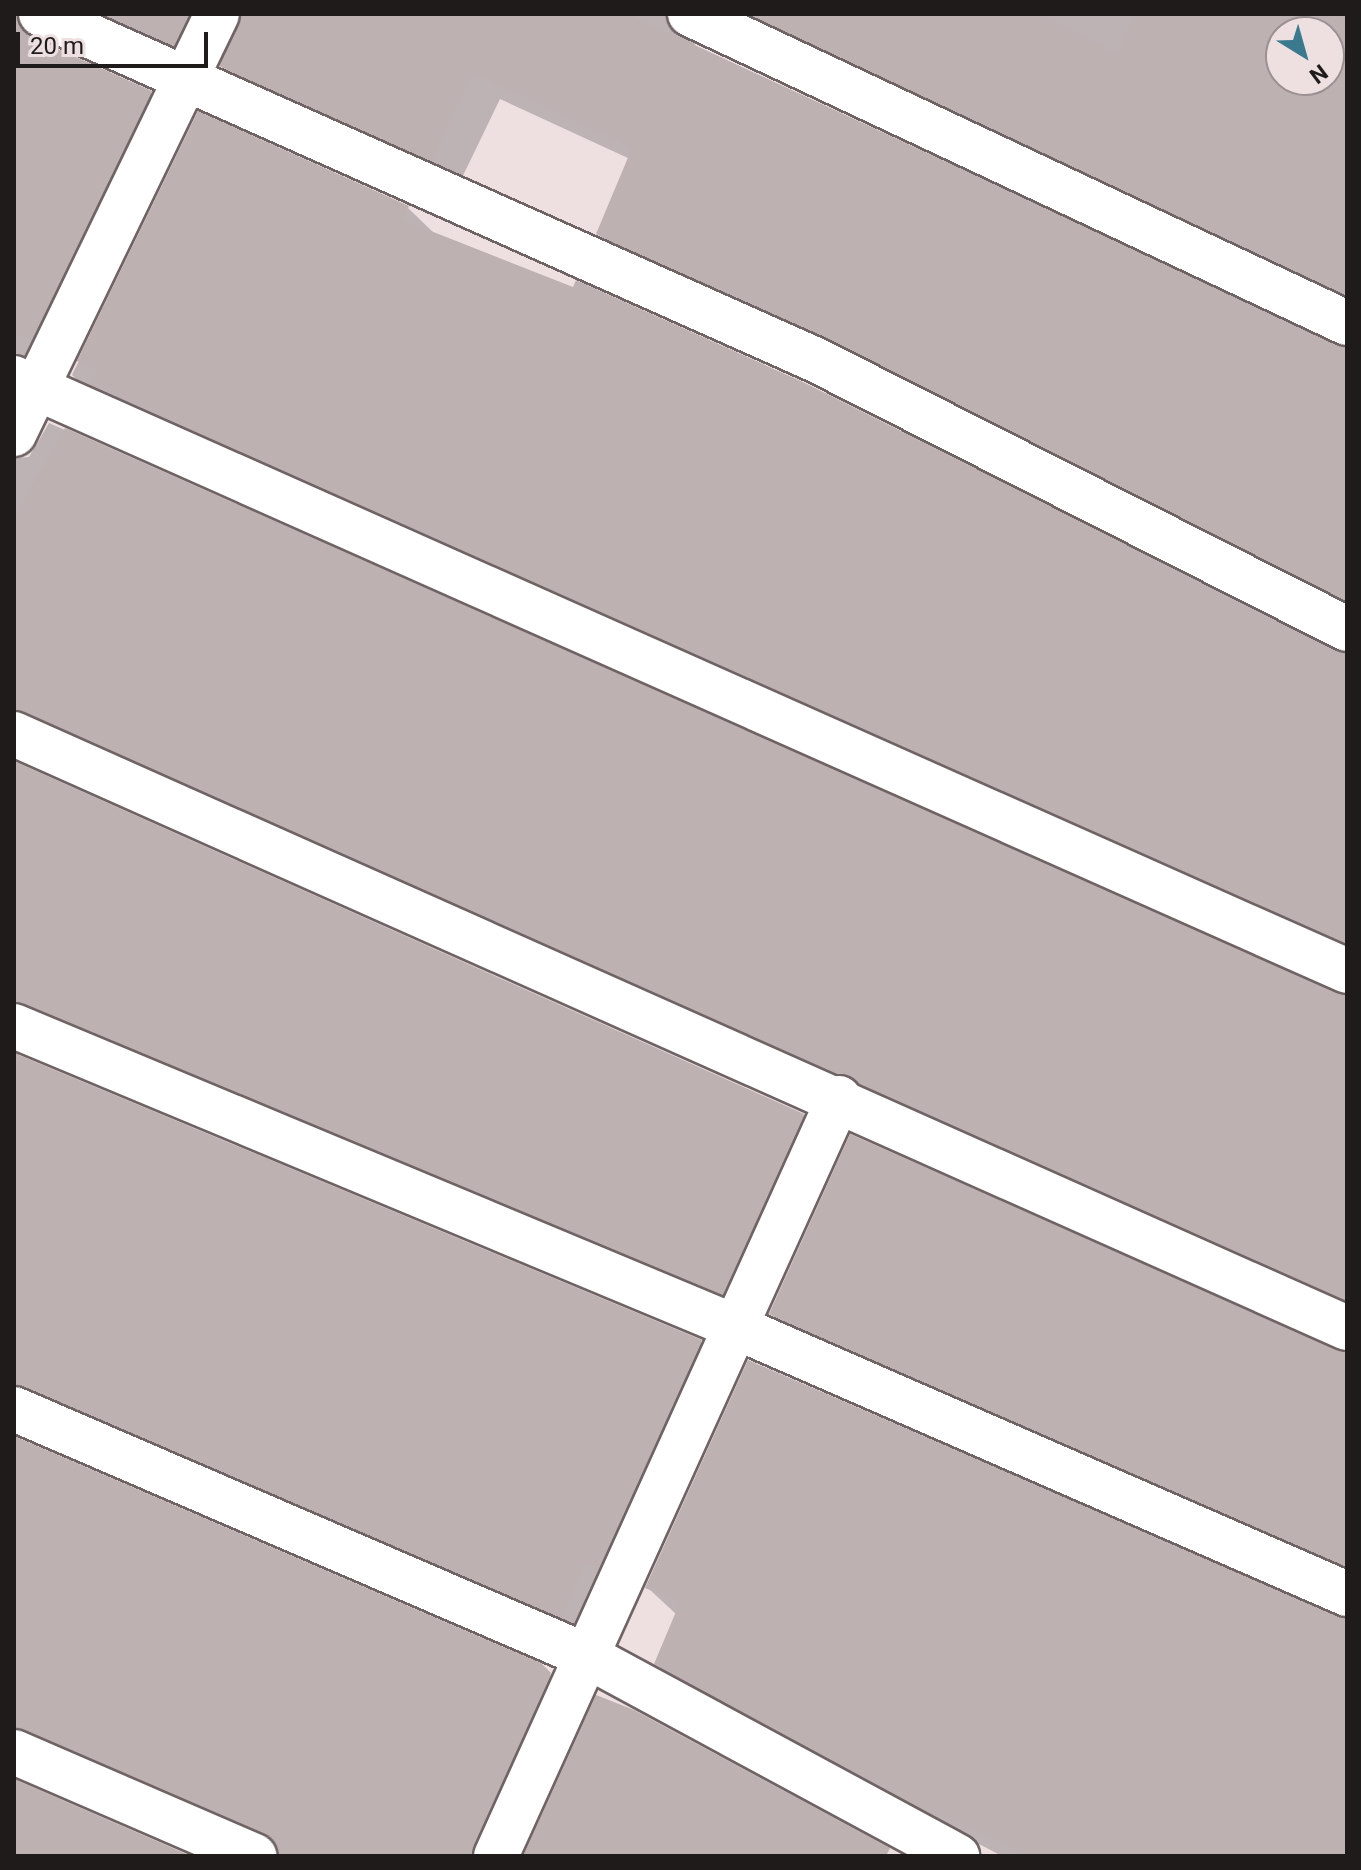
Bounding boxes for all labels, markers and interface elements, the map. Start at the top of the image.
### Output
scale bar [20,16,212,66]
north arrow [1265,16,1345,96]
text: 20 m [30,32,84,60]
text: N [1305,59,1332,89]

